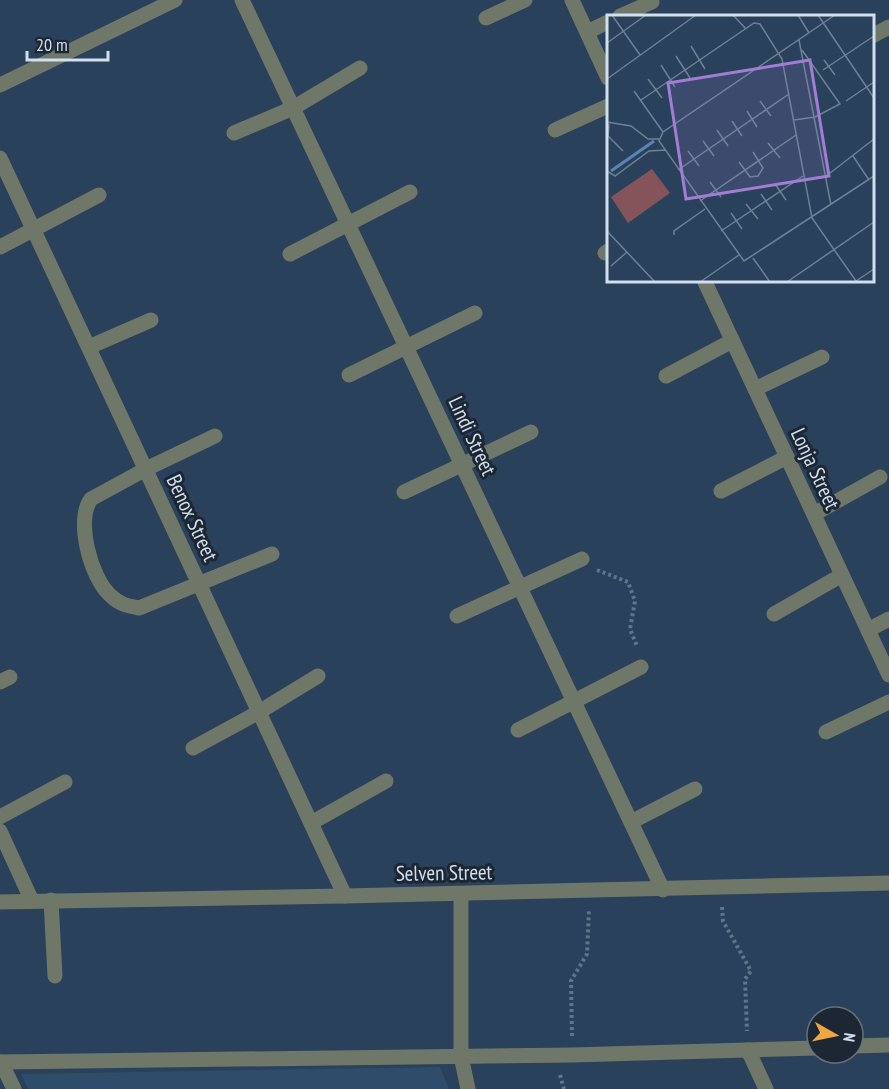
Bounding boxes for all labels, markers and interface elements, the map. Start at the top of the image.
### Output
inset map [607,15,874,282]
scale bar [27,24,108,62]
text: 20 m [36,33,68,56]
street label: Lindi Street [442,392,503,480]
street label: Lonja Street [785,424,846,514]
street label: Benox Street [161,470,224,566]
street label: Selven Street [396,858,493,887]
north arrow [805,1005,865,1065]
text: N [839,1032,860,1043]

